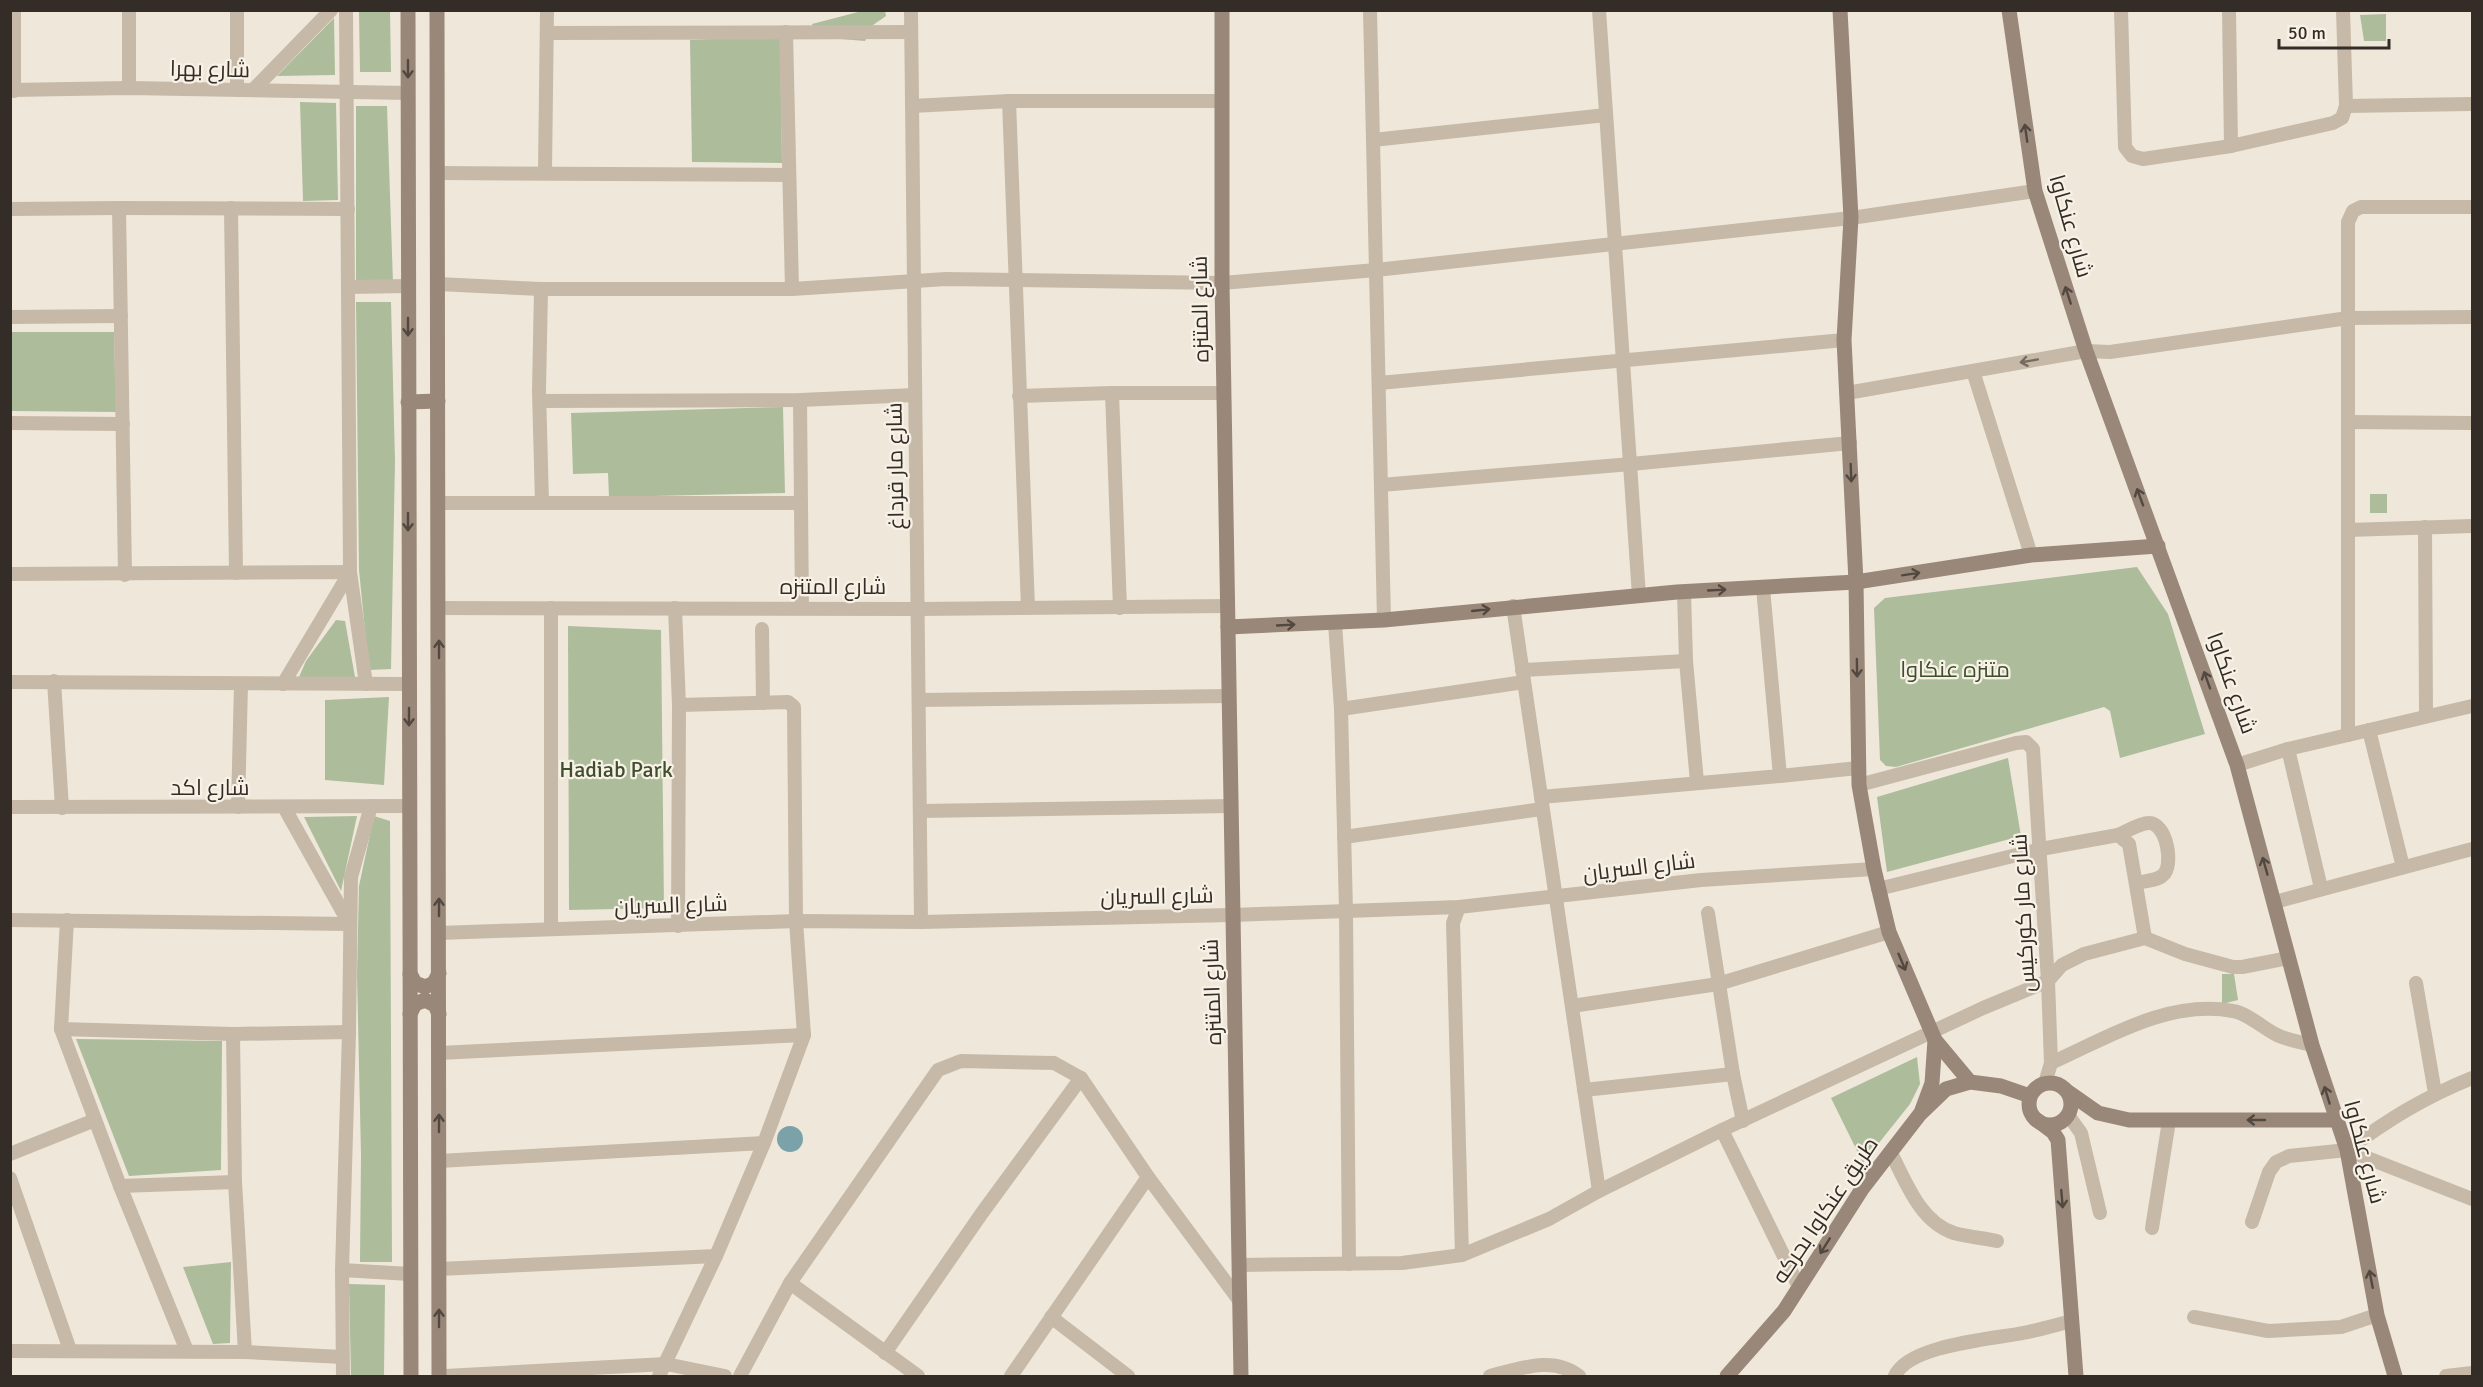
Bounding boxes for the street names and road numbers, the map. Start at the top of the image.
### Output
street label: شارع بهرا [170,55,250,84]
street label: شارع عنكاوا [2042,171,2099,281]
street label: شارع المتنزه [1186,255,1215,363]
street label: شارع مار قرداغ [880,402,911,530]
street label: شارع المتنزه [780,573,886,601]
street label: شارع عنكاوا [2200,629,2263,738]
street label: شارع اكد [171,774,249,802]
street label: شارع مار كوركيس [2005,833,2042,993]
street label: شارع السريان [1581,847,1697,888]
street label: شارع السريان [1100,882,1214,911]
street label: شارع السريان [614,890,728,921]
street label: شارع المتنزه [1197,938,1228,1046]
street label: شارع عنكاوا [2337,1097,2392,1207]
street label: طريق عنكاوا بحركه [1766,1132,1884,1288]

